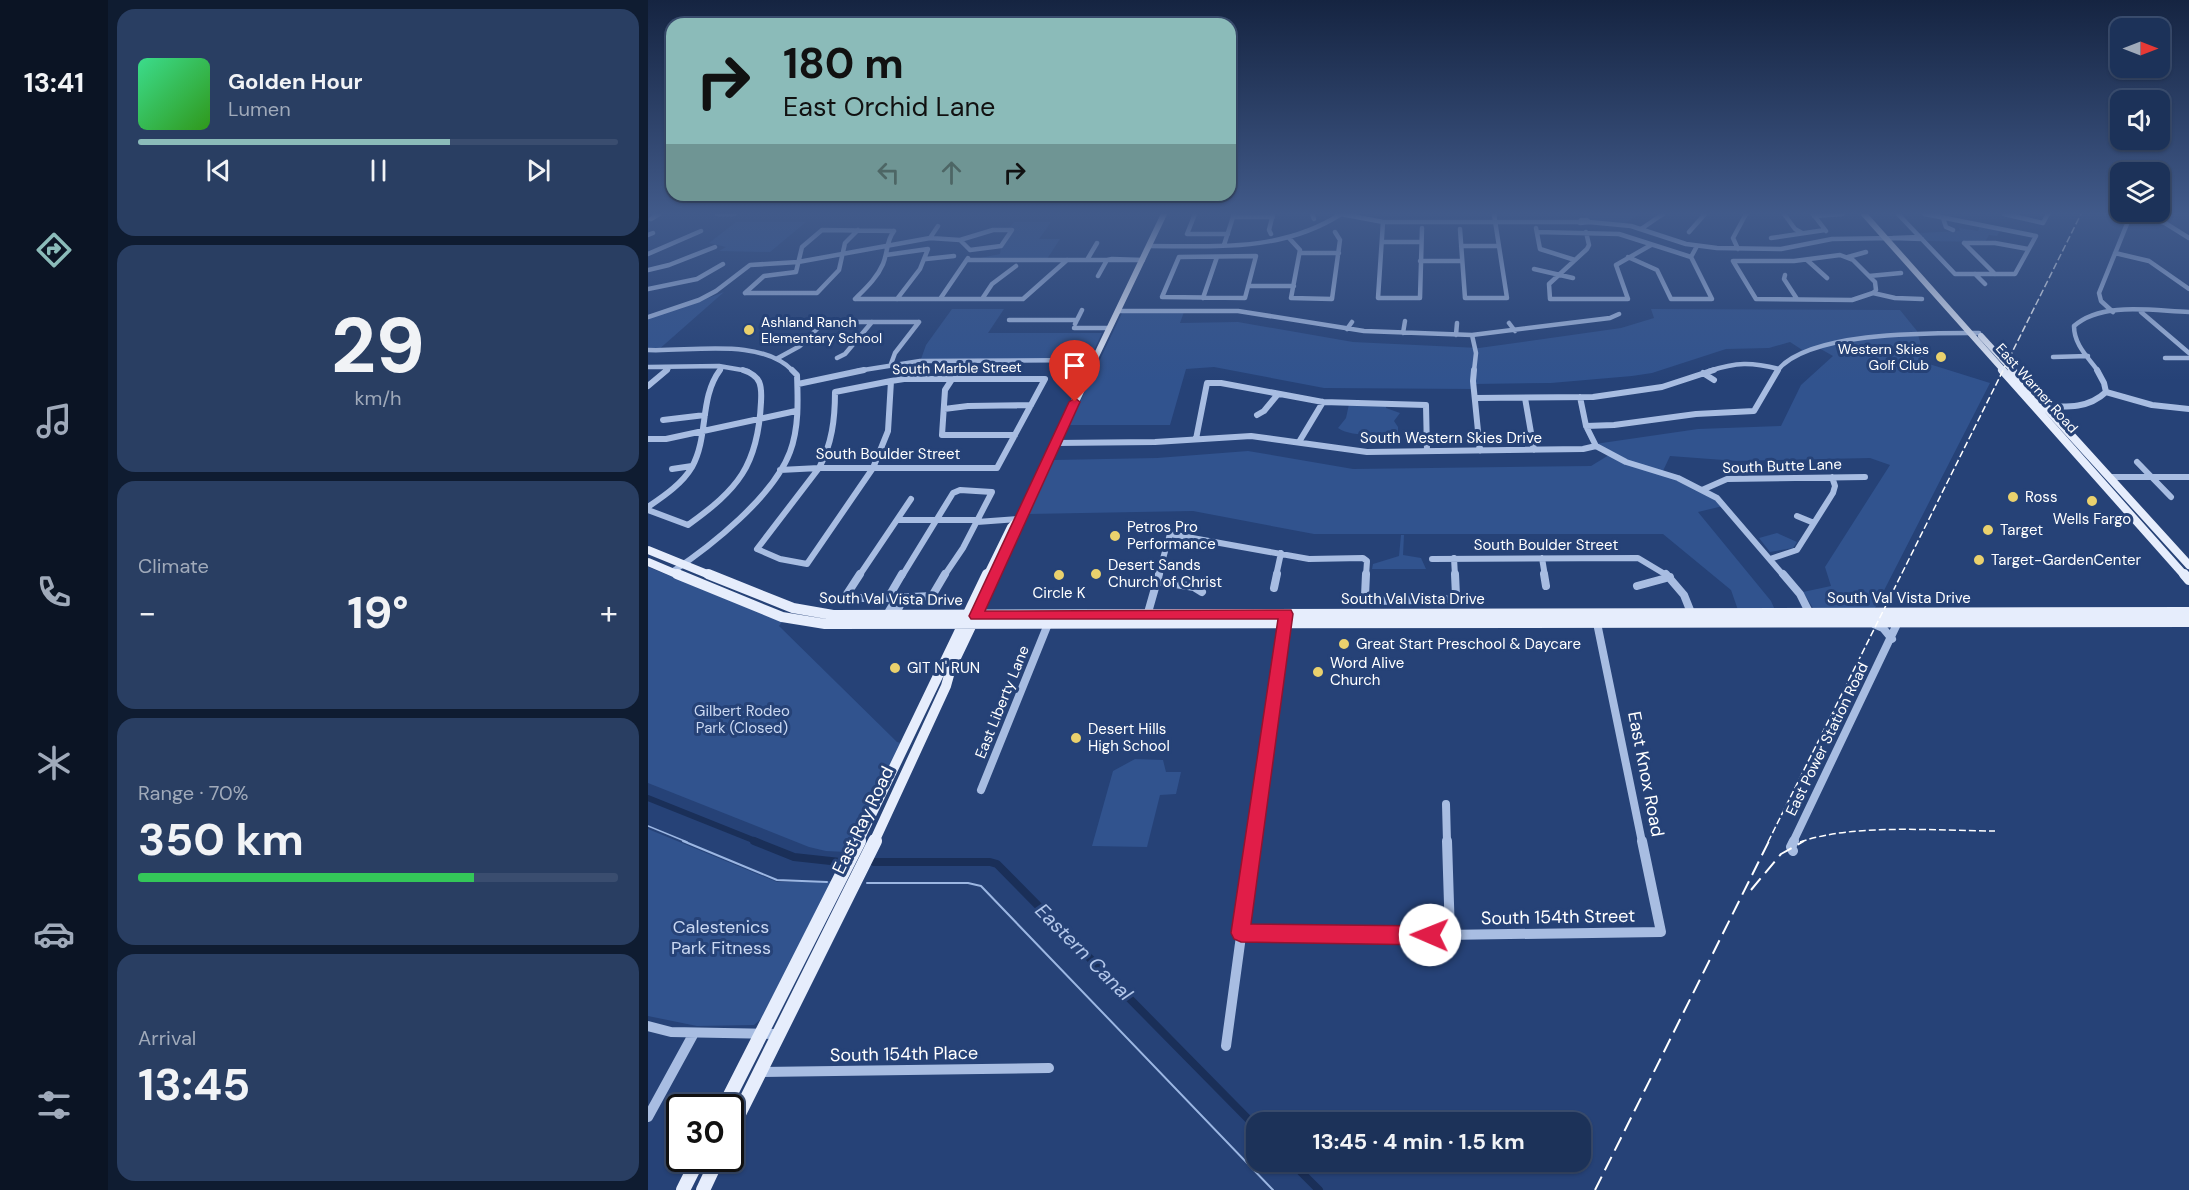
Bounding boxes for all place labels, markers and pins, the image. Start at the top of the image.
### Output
place label: Ashland Ranch Elementary School [761,313,882,347]
marker: Ashland Ranch Elementary School [742,323,756,337]
pin [1049,340,1100,402]
place label: Western Skies Golf Club [1838,340,1929,374]
marker: Western Skies Golf Club [1934,350,1948,364]
place label: Ross [2025,487,2057,507]
marker: Ross [2006,490,2020,504]
marker: Wells Fargo [2085,494,2099,508]
place label: Wells Fargo [2053,509,2131,529]
place label: Petros Pro Performance [1127,517,1216,554]
place label: Target [2000,520,2043,540]
marker: Target [1981,523,1995,537]
marker: Petros Pro Performance [1108,529,1122,543]
place label: Target-GardenCenter [1991,550,2142,570]
marker: Target-GardenCenter [1972,553,1986,567]
place label: Desert Sands Church of Christ [1108,555,1222,592]
marker: Desert Sands Church of Christ [1089,567,1103,581]
marker: Circle K [1052,568,1066,582]
place label: Circle K [1033,583,1086,603]
place label: Great Start Preschool & Daycare [1356,634,1581,654]
marker: Great Start Preschool & Daycare [1337,637,1351,651]
place label: Word Alive Church [1330,653,1404,690]
place label: GIT N' RUN [907,658,980,678]
marker: GIT N' RUN [888,661,902,675]
marker: Word Alive Church [1311,665,1325,679]
place label: Desert Hills High School [1088,719,1170,756]
marker: Desert Hills High School [1069,731,1083,745]

